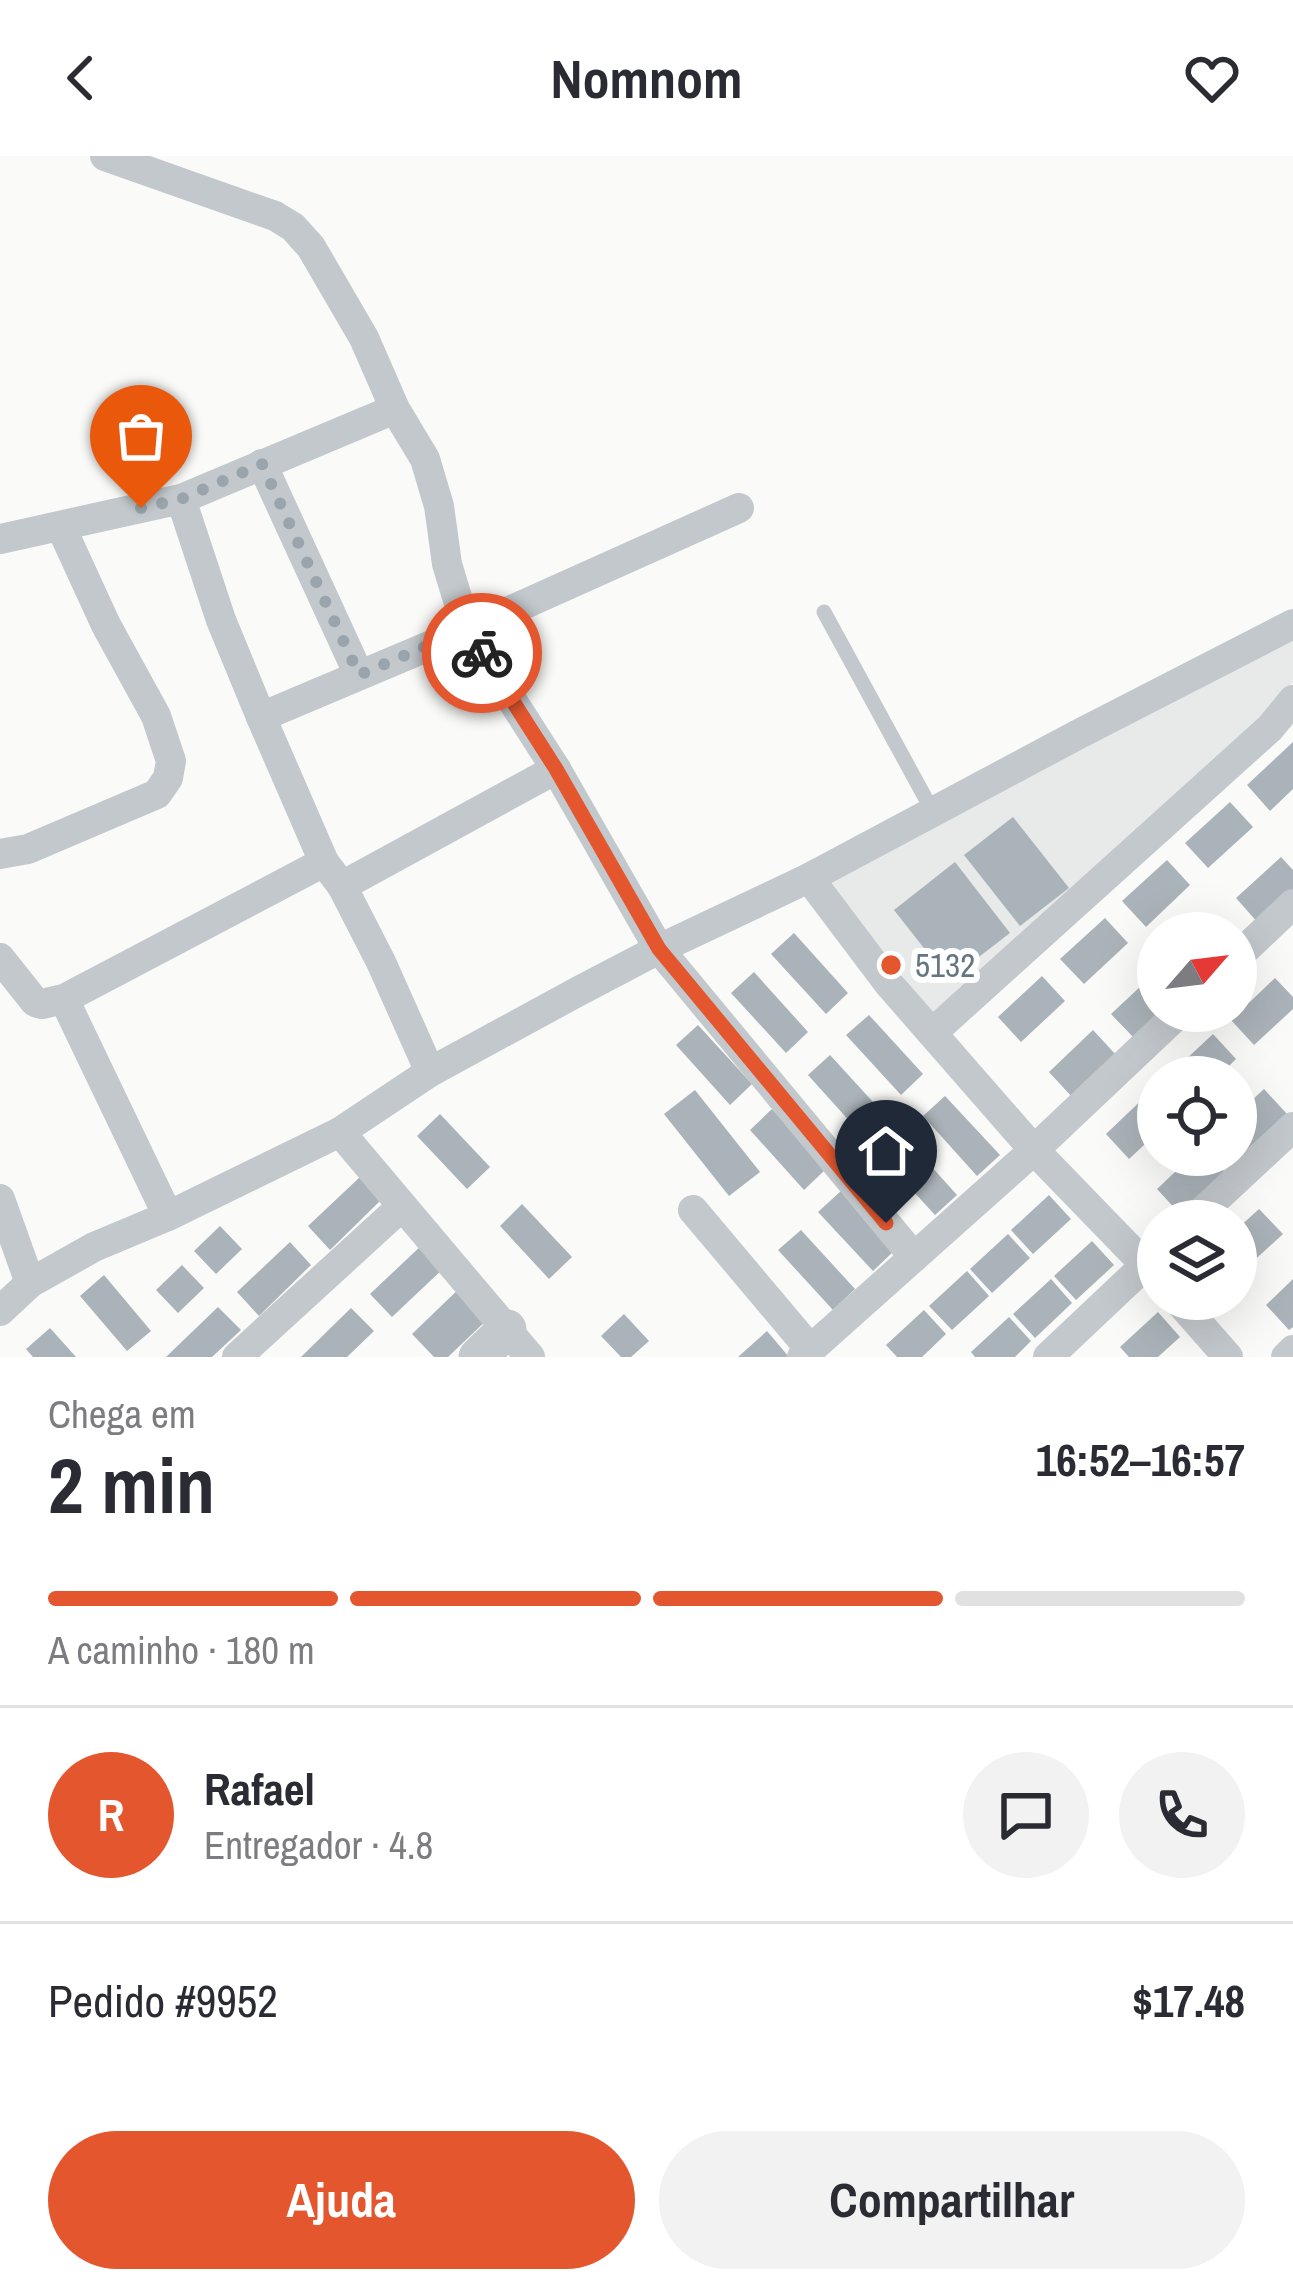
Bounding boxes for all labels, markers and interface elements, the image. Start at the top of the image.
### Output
text: Nomnom [551,42,742,115]
icon: back [48,45,114,111]
icon: heart [1179,45,1245,111]
pin [90,385,192,508]
icon: bag [108,403,174,469]
courier [422,593,542,713]
icon: bike [449,620,515,686]
north arrow [1137,912,1257,1032]
map controls [1137,912,1257,1320]
place label: 5132 [915,943,975,987]
marker: 5132 [878,952,904,978]
button: locate [1137,1056,1257,1176]
pin [835,1100,937,1223]
icon: home [853,1118,919,1184]
button: layers [1137,1200,1257,1320]
text: Chega em [48,1388,196,1440]
text: 16:52–16:57 [1036,1429,1245,1490]
text: 2 min [48,1432,215,1537]
text: A caminho · 180 m [48,1624,315,1676]
button: chat [963,1752,1089,1878]
button: phone [1119,1752,1245,1878]
text: Rafael [204,1758,315,1819]
text: R [98,1784,124,1845]
text: Entregador · 4.8 [204,1819,433,1871]
text: Pedido #9952 [48,1970,278,2031]
text: $17.48 [1132,1970,1245,2031]
button: Ajuda [48,2131,635,2269]
button: Compartilhar [659,2131,1245,2269]

